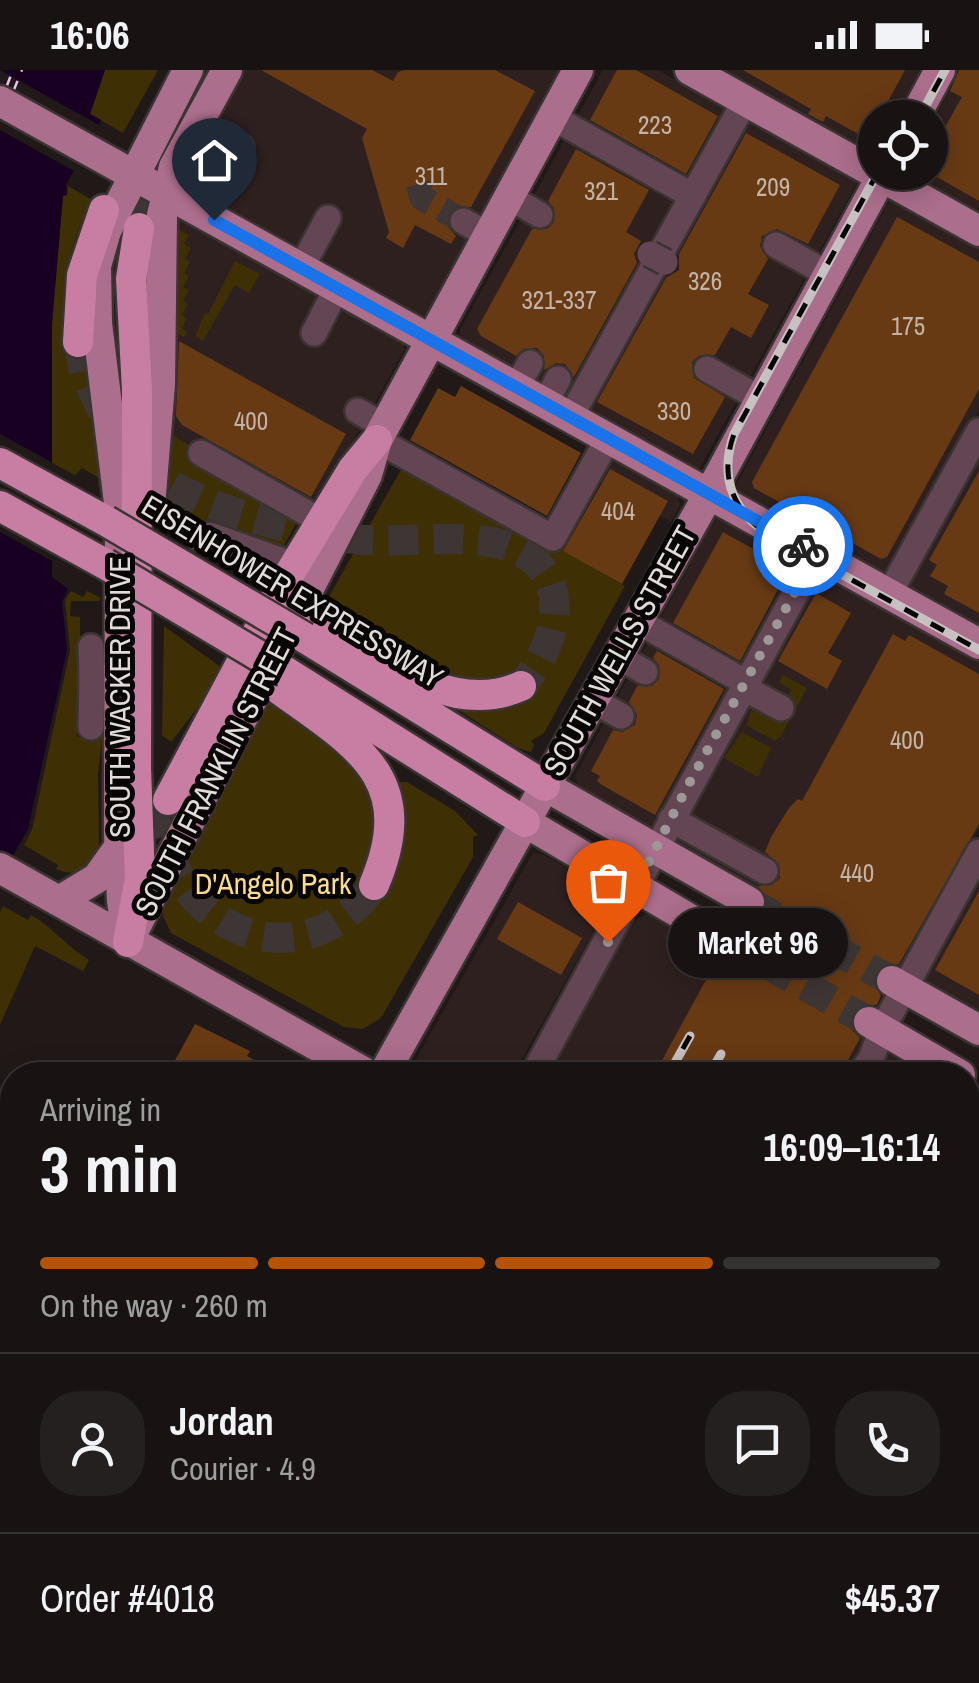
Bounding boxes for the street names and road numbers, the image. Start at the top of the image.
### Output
street label: EISENHOWER EXPRESSWAY [135,485,451,697]
street label: SOUTH WELLS STREET [534,518,705,783]
street label: SOUTH WACKER DRIVE [99,556,139,838]
street label: SOUTH FRANKLIN STREET [125,621,305,923]

